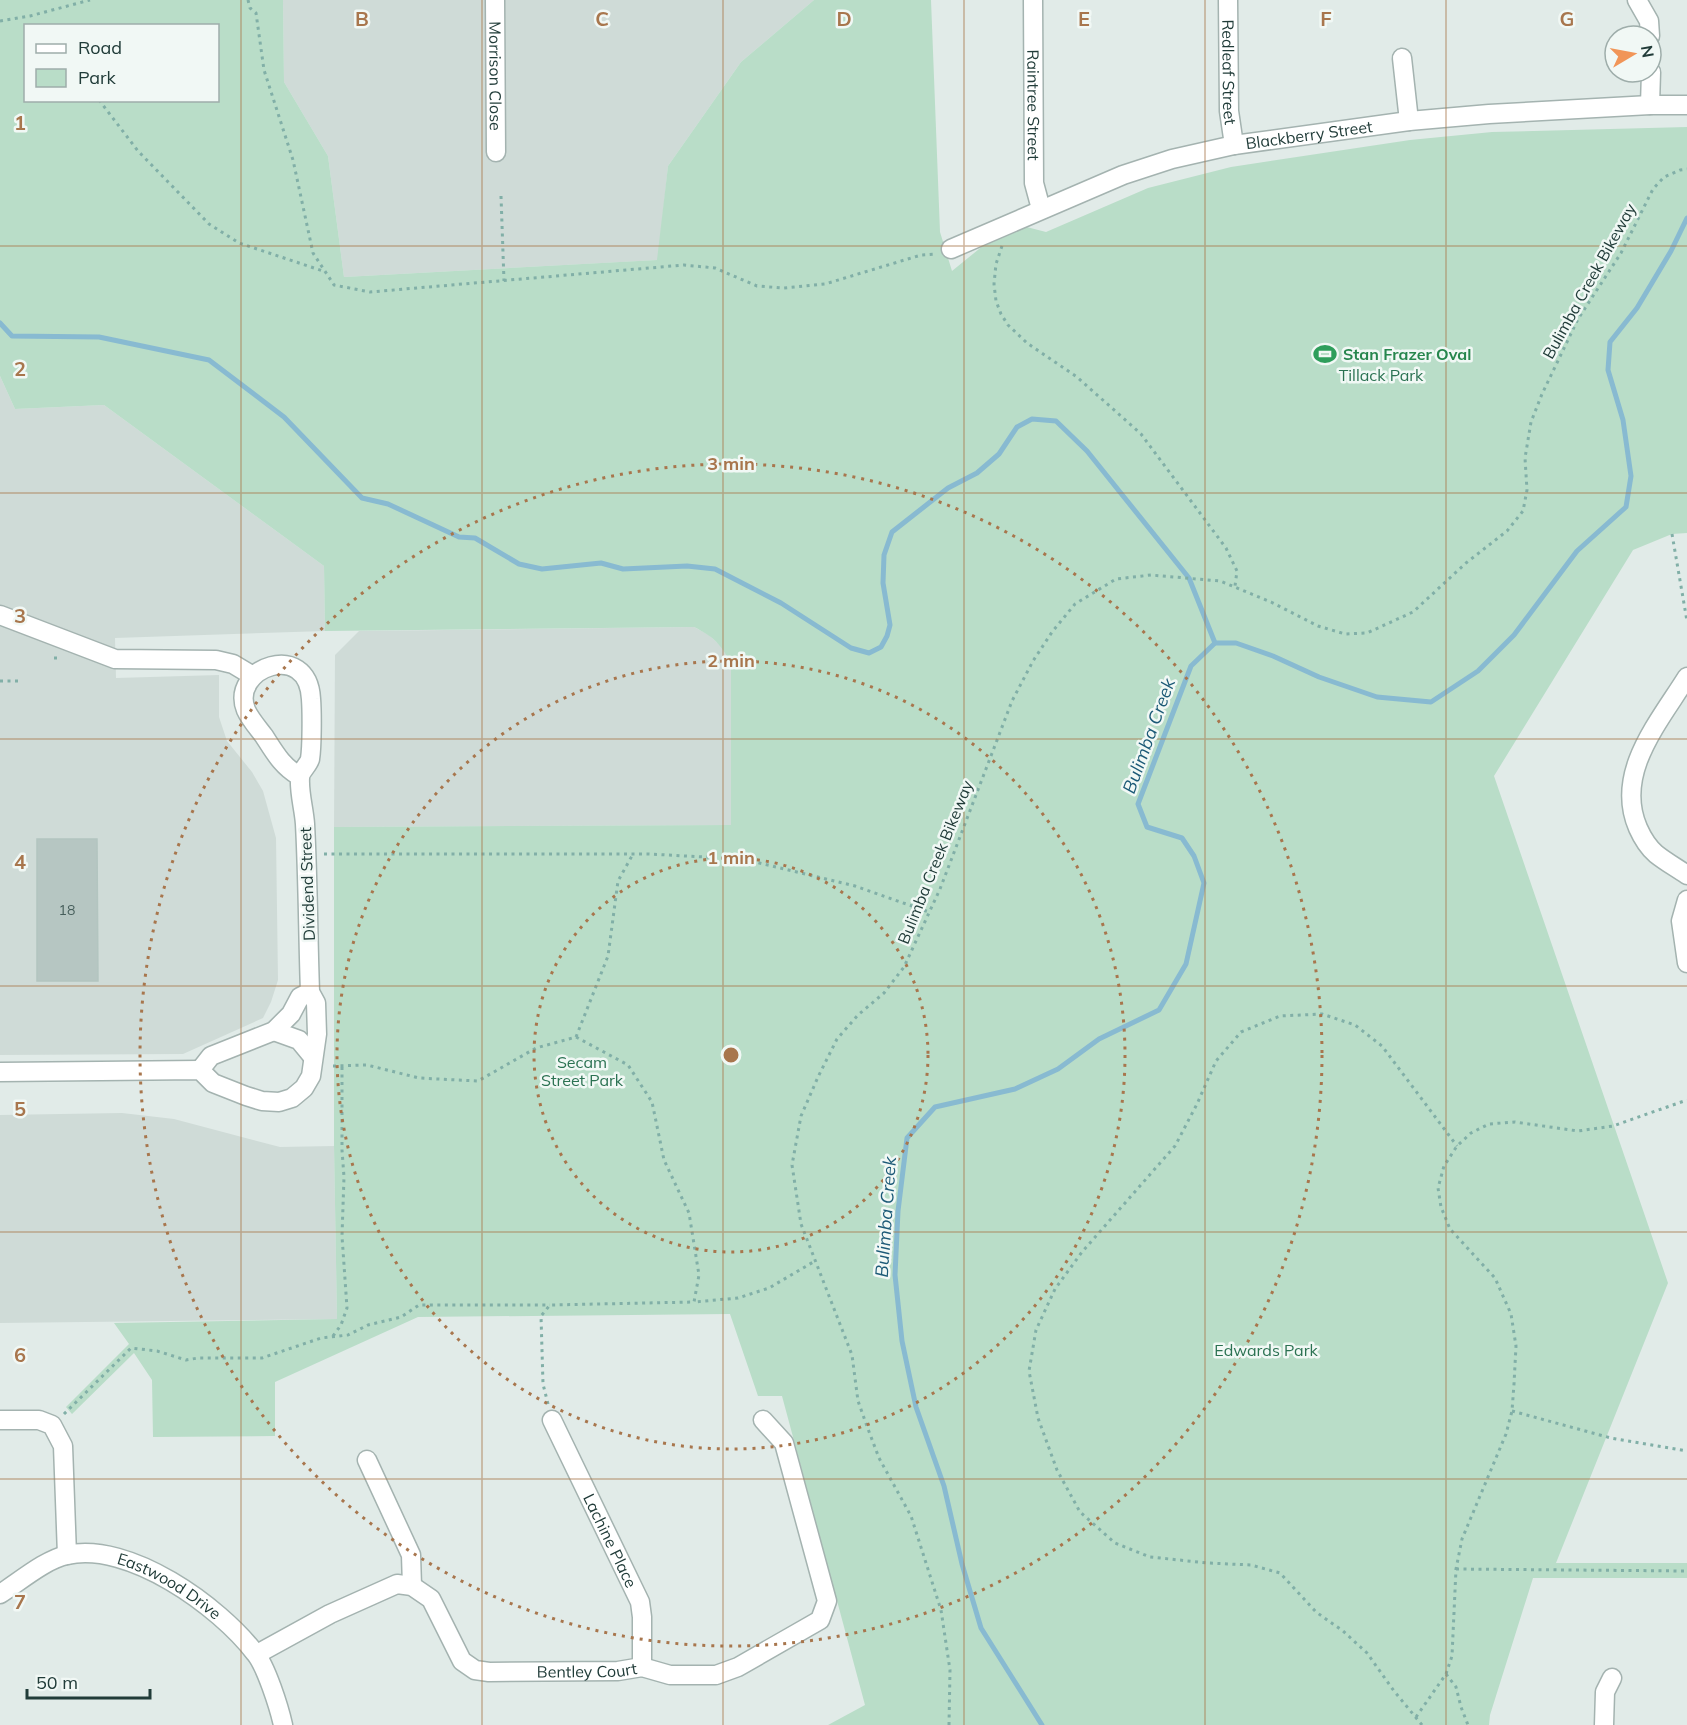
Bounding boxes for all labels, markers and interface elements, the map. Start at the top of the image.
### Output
text: B [355,6,369,31]
text: C [595,6,609,31]
text: D [836,6,852,31]
text: E [1078,6,1090,31]
text: F [1320,6,1332,31]
text: G [1560,6,1574,31]
street label: Redleaf Street [1218,19,1241,126]
street label: Morrison Close [485,21,506,131]
legend [24,24,219,102]
north arrow [1603,24,1663,84]
text: Road [78,36,122,59]
text: N [1637,44,1659,59]
street label: Raintree Street [1023,49,1044,161]
text: Park [78,66,117,89]
text: 1 [14,110,26,135]
street label: Blackberry Street [1244,116,1374,153]
street label: Bulimba Creek Bikeway [1538,199,1640,362]
sports icon: Stan Frazer Oval [1312,341,1338,367]
place label: Stan Frazer Oval [1343,344,1471,364]
text: 2 [14,356,26,381]
park label: Tillack Park [1339,365,1424,385]
text: 3 min [707,452,755,475]
text: 3 [14,603,26,628]
text: 2 min [707,649,755,672]
water label: Bulimba Creek [1117,674,1180,797]
street label: Bulimba Creek Bikeway [893,777,977,947]
street label: Dividend Street [295,826,319,941]
text: 1 min [707,846,755,869]
text: 4 [14,849,26,874]
house number: 18 [59,901,75,919]
centre of rings [721,1045,741,1065]
park label: Secam Street Park [541,1052,624,1090]
text: 5 [14,1096,26,1121]
water label: Bulimba Creek [870,1155,901,1278]
park label: Edwards Park [1214,1340,1318,1360]
text: 6 [14,1342,26,1367]
street label: Lachine Place [579,1490,642,1591]
street label: Eastwood Drive [115,1548,225,1623]
text: 7 [14,1589,26,1614]
street label: Bentley Court [537,1658,639,1682]
scale bar [27,1662,150,1700]
text: 50 m [36,1671,78,1694]

